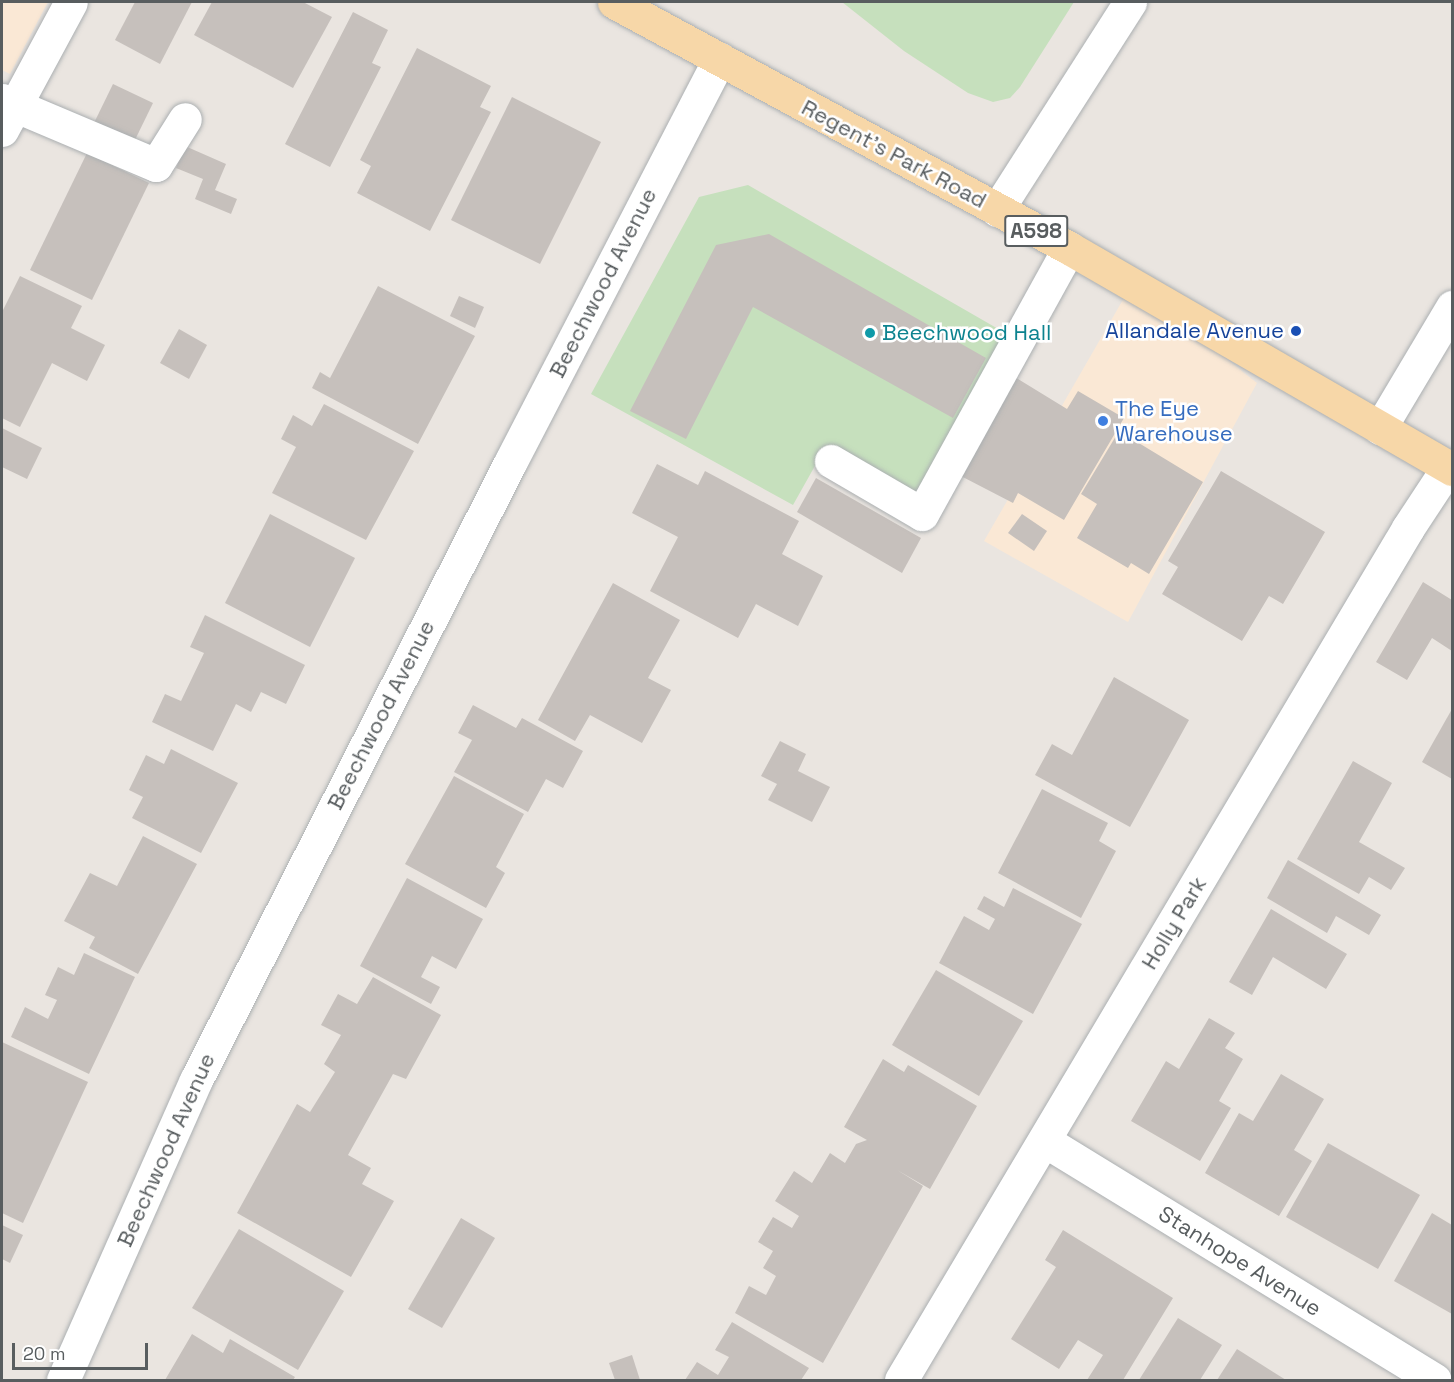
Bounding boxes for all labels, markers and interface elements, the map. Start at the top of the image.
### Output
street label: Regent's Park Road [797,94,991,214]
street label: Beechwood Avenue [544,184,662,382]
road number: A598 [1003,213,1069,249]
place label: Allandale Avenue [1105,318,1284,344]
place label: Beechwood Hall [882,320,1051,346]
marker: Allandale Avenue [1289,324,1303,338]
marker: Beechwood Hall [863,326,877,340]
place label: The Eye Warehouse [1115,395,1233,446]
marker: The Eye Warehouse [1096,414,1110,428]
street label: Beechwood Avenue [322,616,440,814]
street label: Holly Park [1136,872,1212,974]
street label: Beechwood Avenue [111,1049,221,1251]
street label: Stanhope Avenue [1154,1200,1326,1322]
scale bar [15,1331,152,1369]
text: 20 m [23,1342,66,1365]

